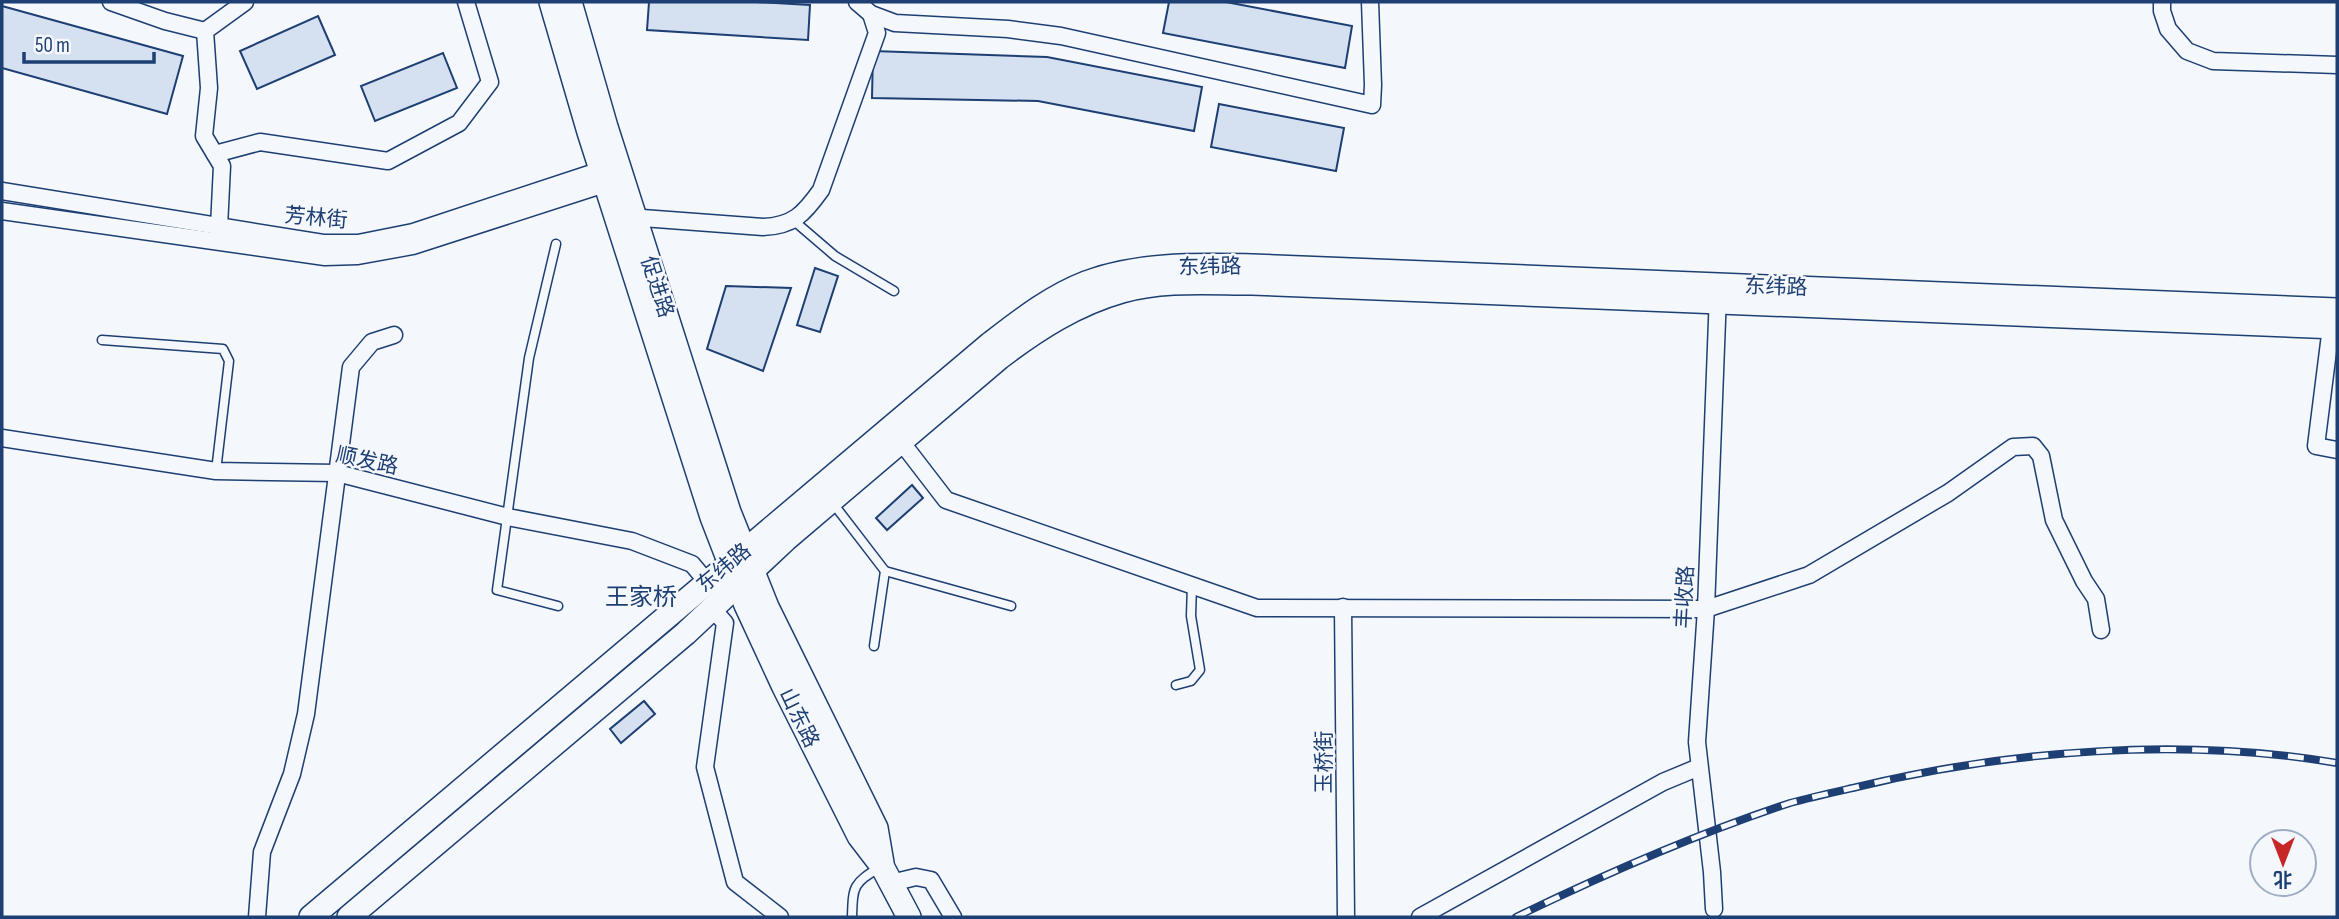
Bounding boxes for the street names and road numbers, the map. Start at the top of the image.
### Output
street label: 芳林街 [284,203,348,233]
street label: 促进路 [635,253,679,321]
street label: 东纬路 [1178,254,1242,280]
street label: 东纬路 [1744,273,1808,301]
street label: 顺发路 [334,442,400,480]
street label: 东纬路 [692,538,756,598]
street label: 丰收路 [1671,565,1699,629]
street label: 山东路 [774,684,824,752]
street label: 玉桥街 [1312,731,1337,794]

